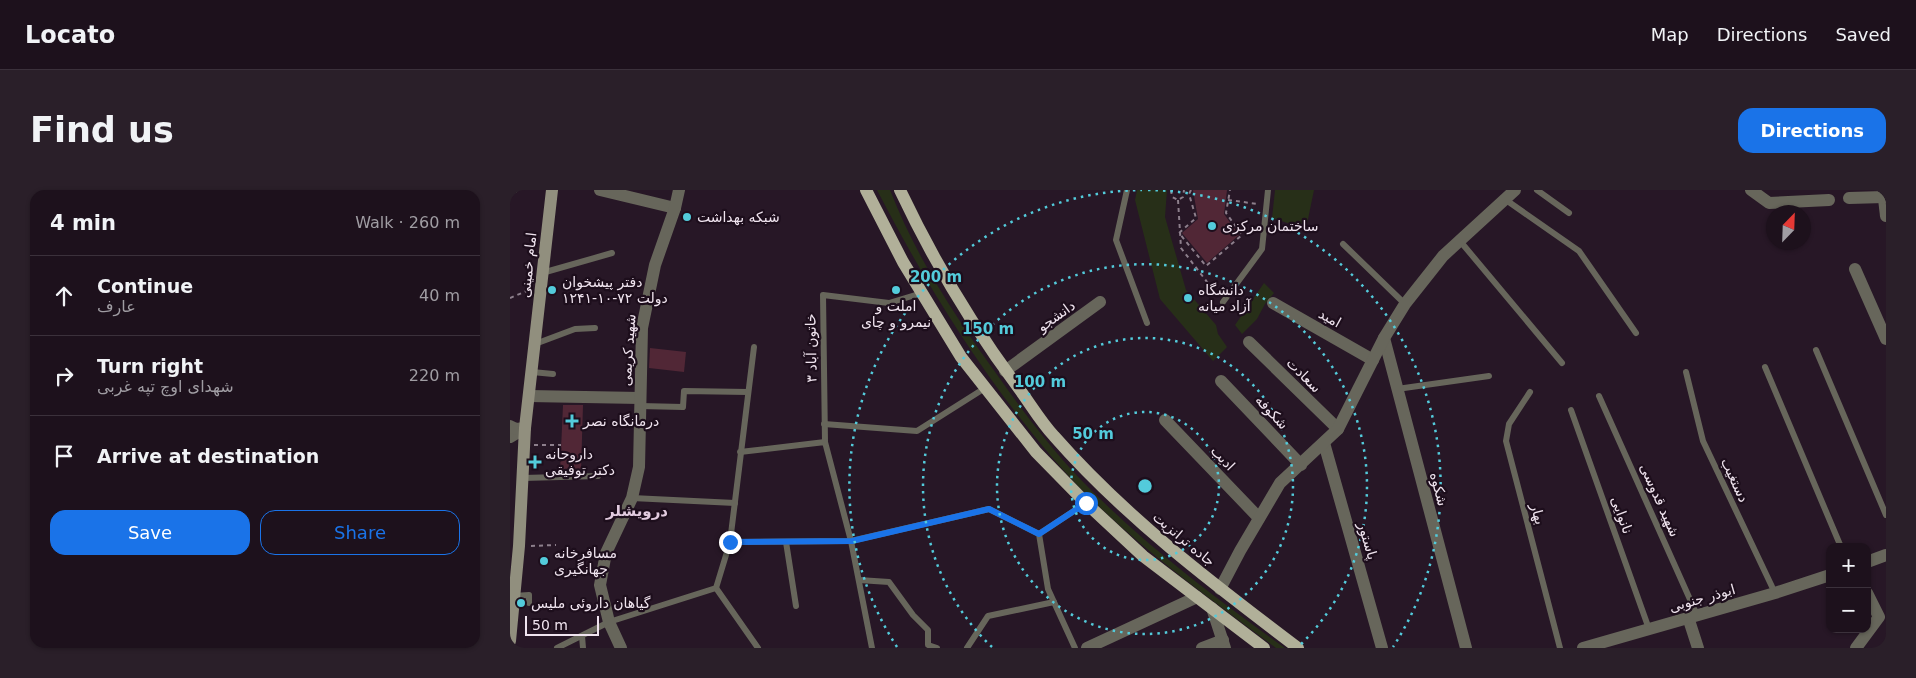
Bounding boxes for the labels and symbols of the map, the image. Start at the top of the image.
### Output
north arrow [1766,205,1811,250]
place label: شبکه بهداشت [697,209,780,226]
marker: شبکه بهداشت [681,211,693,223]
place label: ساختمان مرکزی [1222,218,1319,235]
marker: ساختمان مرکزی [1206,220,1218,232]
street label: امام خمینی [517,232,539,298]
text: 200 m [910,268,962,286]
place label: دفتر پیشخوان دولت ۷۲-۱۰-۱۲۴۱ [562,274,668,307]
place label: دانشگاه آزاد میانه [1198,282,1252,315]
marker: دفتر پیشخوان دولت ۷۲-۱۰-۱۲۴۱ [546,284,558,296]
marker: املت و نیمرو و چای [890,284,902,296]
marker: دانشگاه آزاد میانه [1182,292,1194,304]
street label: دانشجو [1033,297,1079,336]
place label: املت و نیمرو و چای [861,298,931,331]
street label: امید [1316,305,1344,331]
street label: شهید کریمی [617,313,639,387]
street label: خاتون آباد ۳ [802,313,821,383]
text: 150 m [962,320,1014,338]
street label: سعادت [1283,354,1325,396]
text: 100 m [1014,373,1066,391]
street label: شکوفه [1251,392,1292,433]
place label: درمانگاه نصر [582,413,659,430]
marker: درمانگاه نصر [565,414,579,428]
text: 50 m [1072,425,1114,443]
street label: ادیب [1208,442,1238,474]
place label: داروحانه دکتر توفیقی [545,446,615,479]
street label: دستغیب [1718,455,1752,505]
marker: داروحانه دکتر توفیقی [529,456,541,468]
street label: شهید قدوسی [1636,461,1683,539]
street label: شکوه [1426,470,1451,508]
centre of rings [1136,477,1154,495]
route start [1075,492,1098,515]
street label: نانوایی [1607,494,1636,536]
street label: بهار [1526,501,1548,527]
district label: درویشلر [605,502,668,520]
street label: جاده ترانزیت [1149,509,1218,570]
street label: پاستور [1354,520,1381,562]
route end [719,531,742,554]
place label: مسافرخانه جهانگیری [554,545,617,578]
marker: مسافرخانه جهانگیری [538,555,550,567]
street label: ابوذر جنوبی [1667,581,1737,616]
place label: گیاهان داروئی ملیس [531,595,651,612]
marker: گیاهان داروئی ملیس [515,597,527,609]
scale bar [525,613,599,636]

